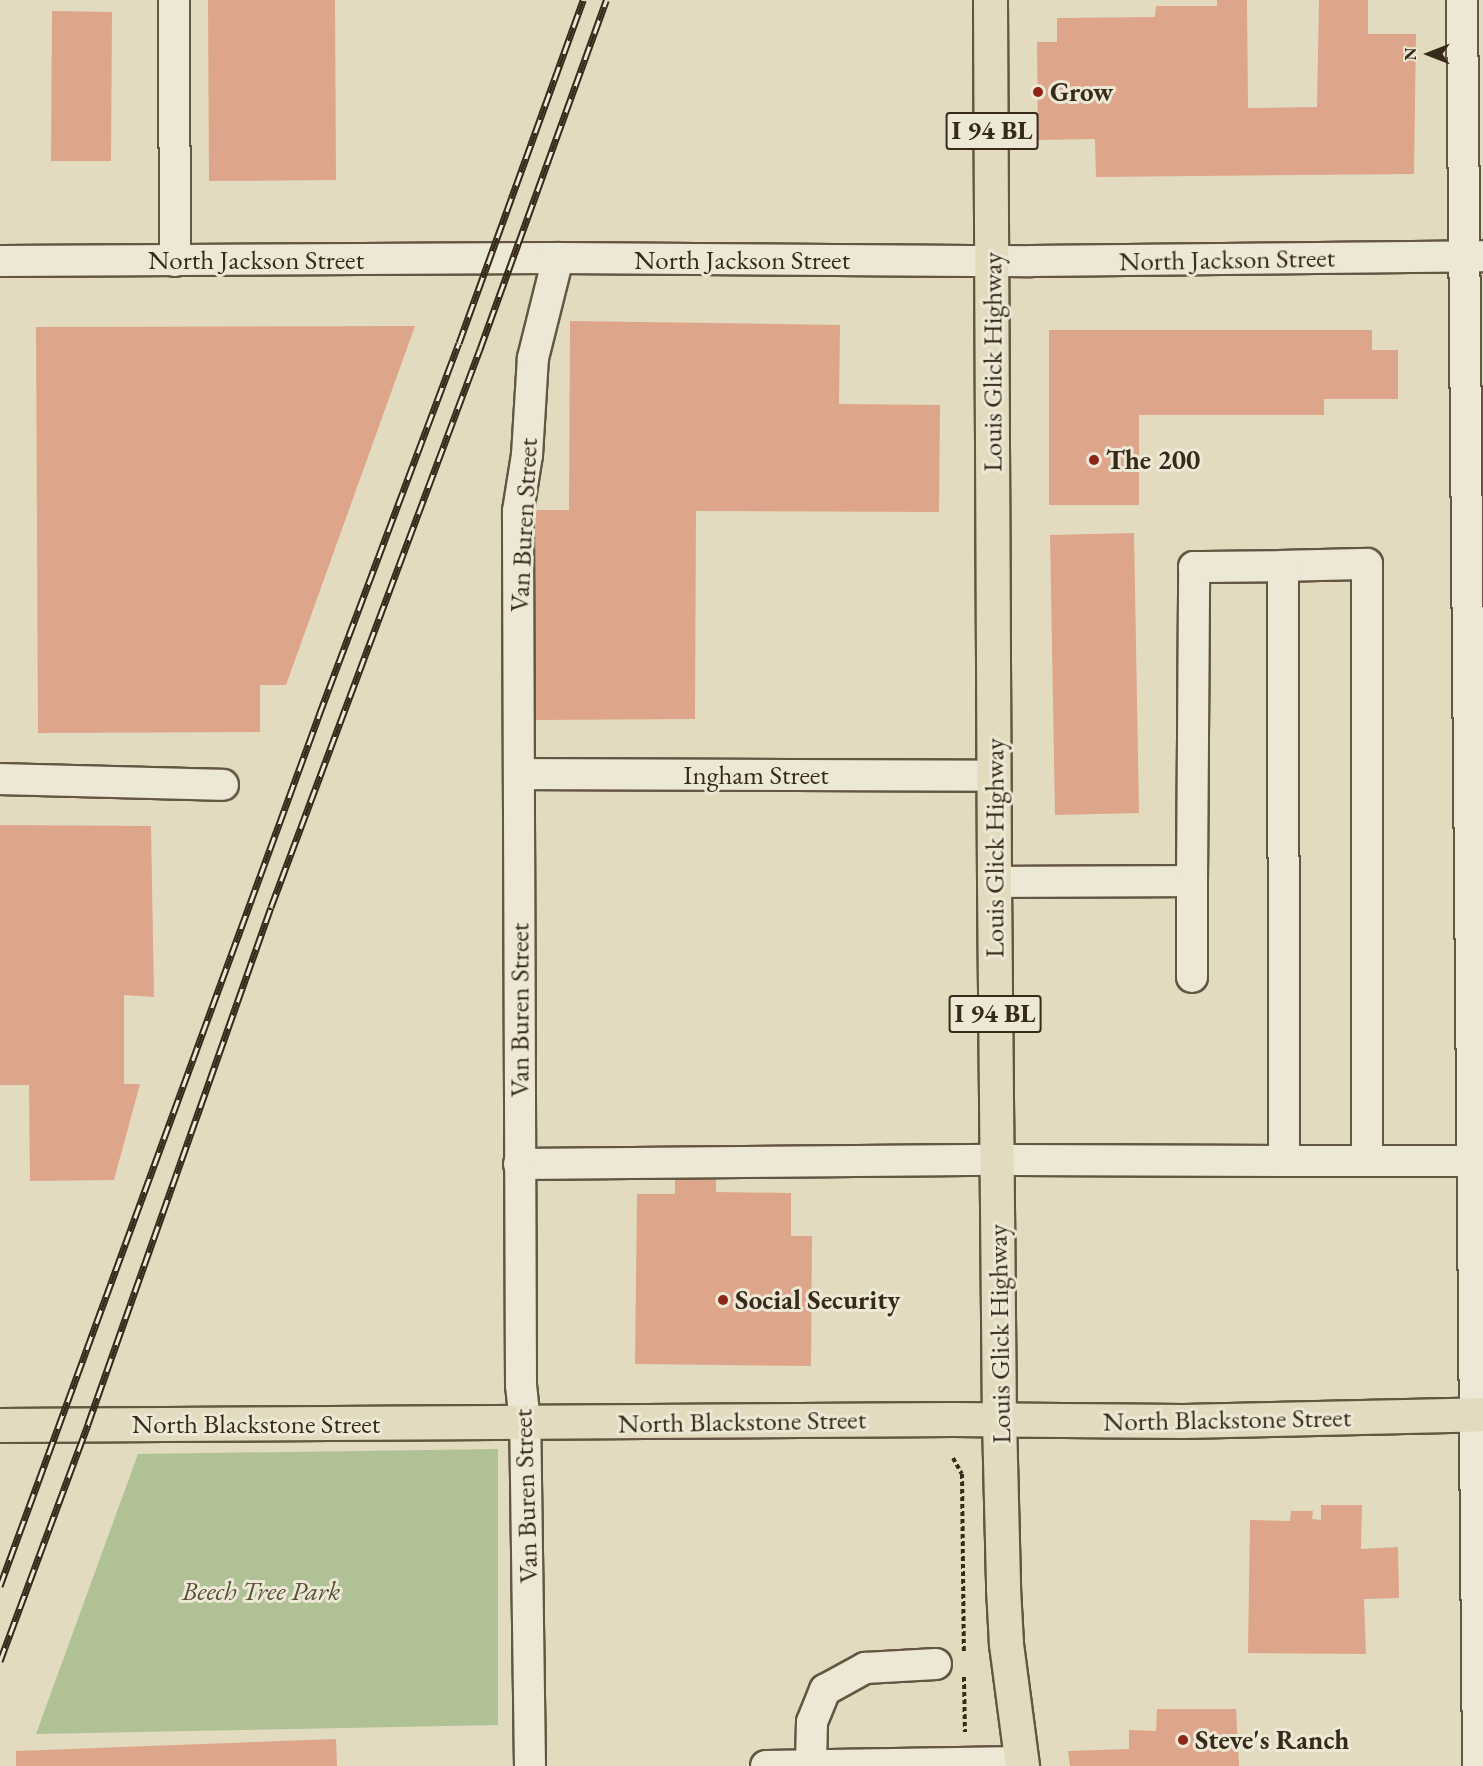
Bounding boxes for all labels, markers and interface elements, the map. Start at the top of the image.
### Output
north arrow [1399,24,1459,84]
text: N [1400,48,1421,60]
place label: Grow [1050,76,1113,108]
marker: Grow [1031,85,1045,99]
road number: I 94 BL [946,108,1038,154]
street label: North Jackson Street [1119,241,1335,277]
street label: North Jackson Street [148,244,364,276]
street label: North Jackson Street [634,244,850,276]
street label: Louis Glick Highway [976,252,1008,472]
street label: Van Buren Street [502,437,544,613]
place label: The 200 [1106,444,1200,476]
marker: The 200 [1087,453,1101,467]
street label: Louis Glick Highway [978,738,1010,958]
street label: Ingham Street [683,759,829,791]
street label: Van Buren Street [503,923,535,1097]
road number: I 94 BL [948,991,1042,1037]
street label: Louis Glick Highway [981,1224,1017,1444]
place label: Social Security [735,1284,900,1316]
marker: Social Security [716,1293,730,1307]
street label: North Blackstone Street [1103,1401,1351,1437]
street label: North Blackstone Street [618,1403,866,1439]
street label: North Blackstone Street [132,1408,380,1440]
street label: Van Buren Street [506,1408,544,1584]
park label: Beech Tree Park [182,1575,340,1607]
place label: Steve's Ranch [1195,1724,1349,1756]
marker: Steve's Ranch [1176,1733,1190,1747]

